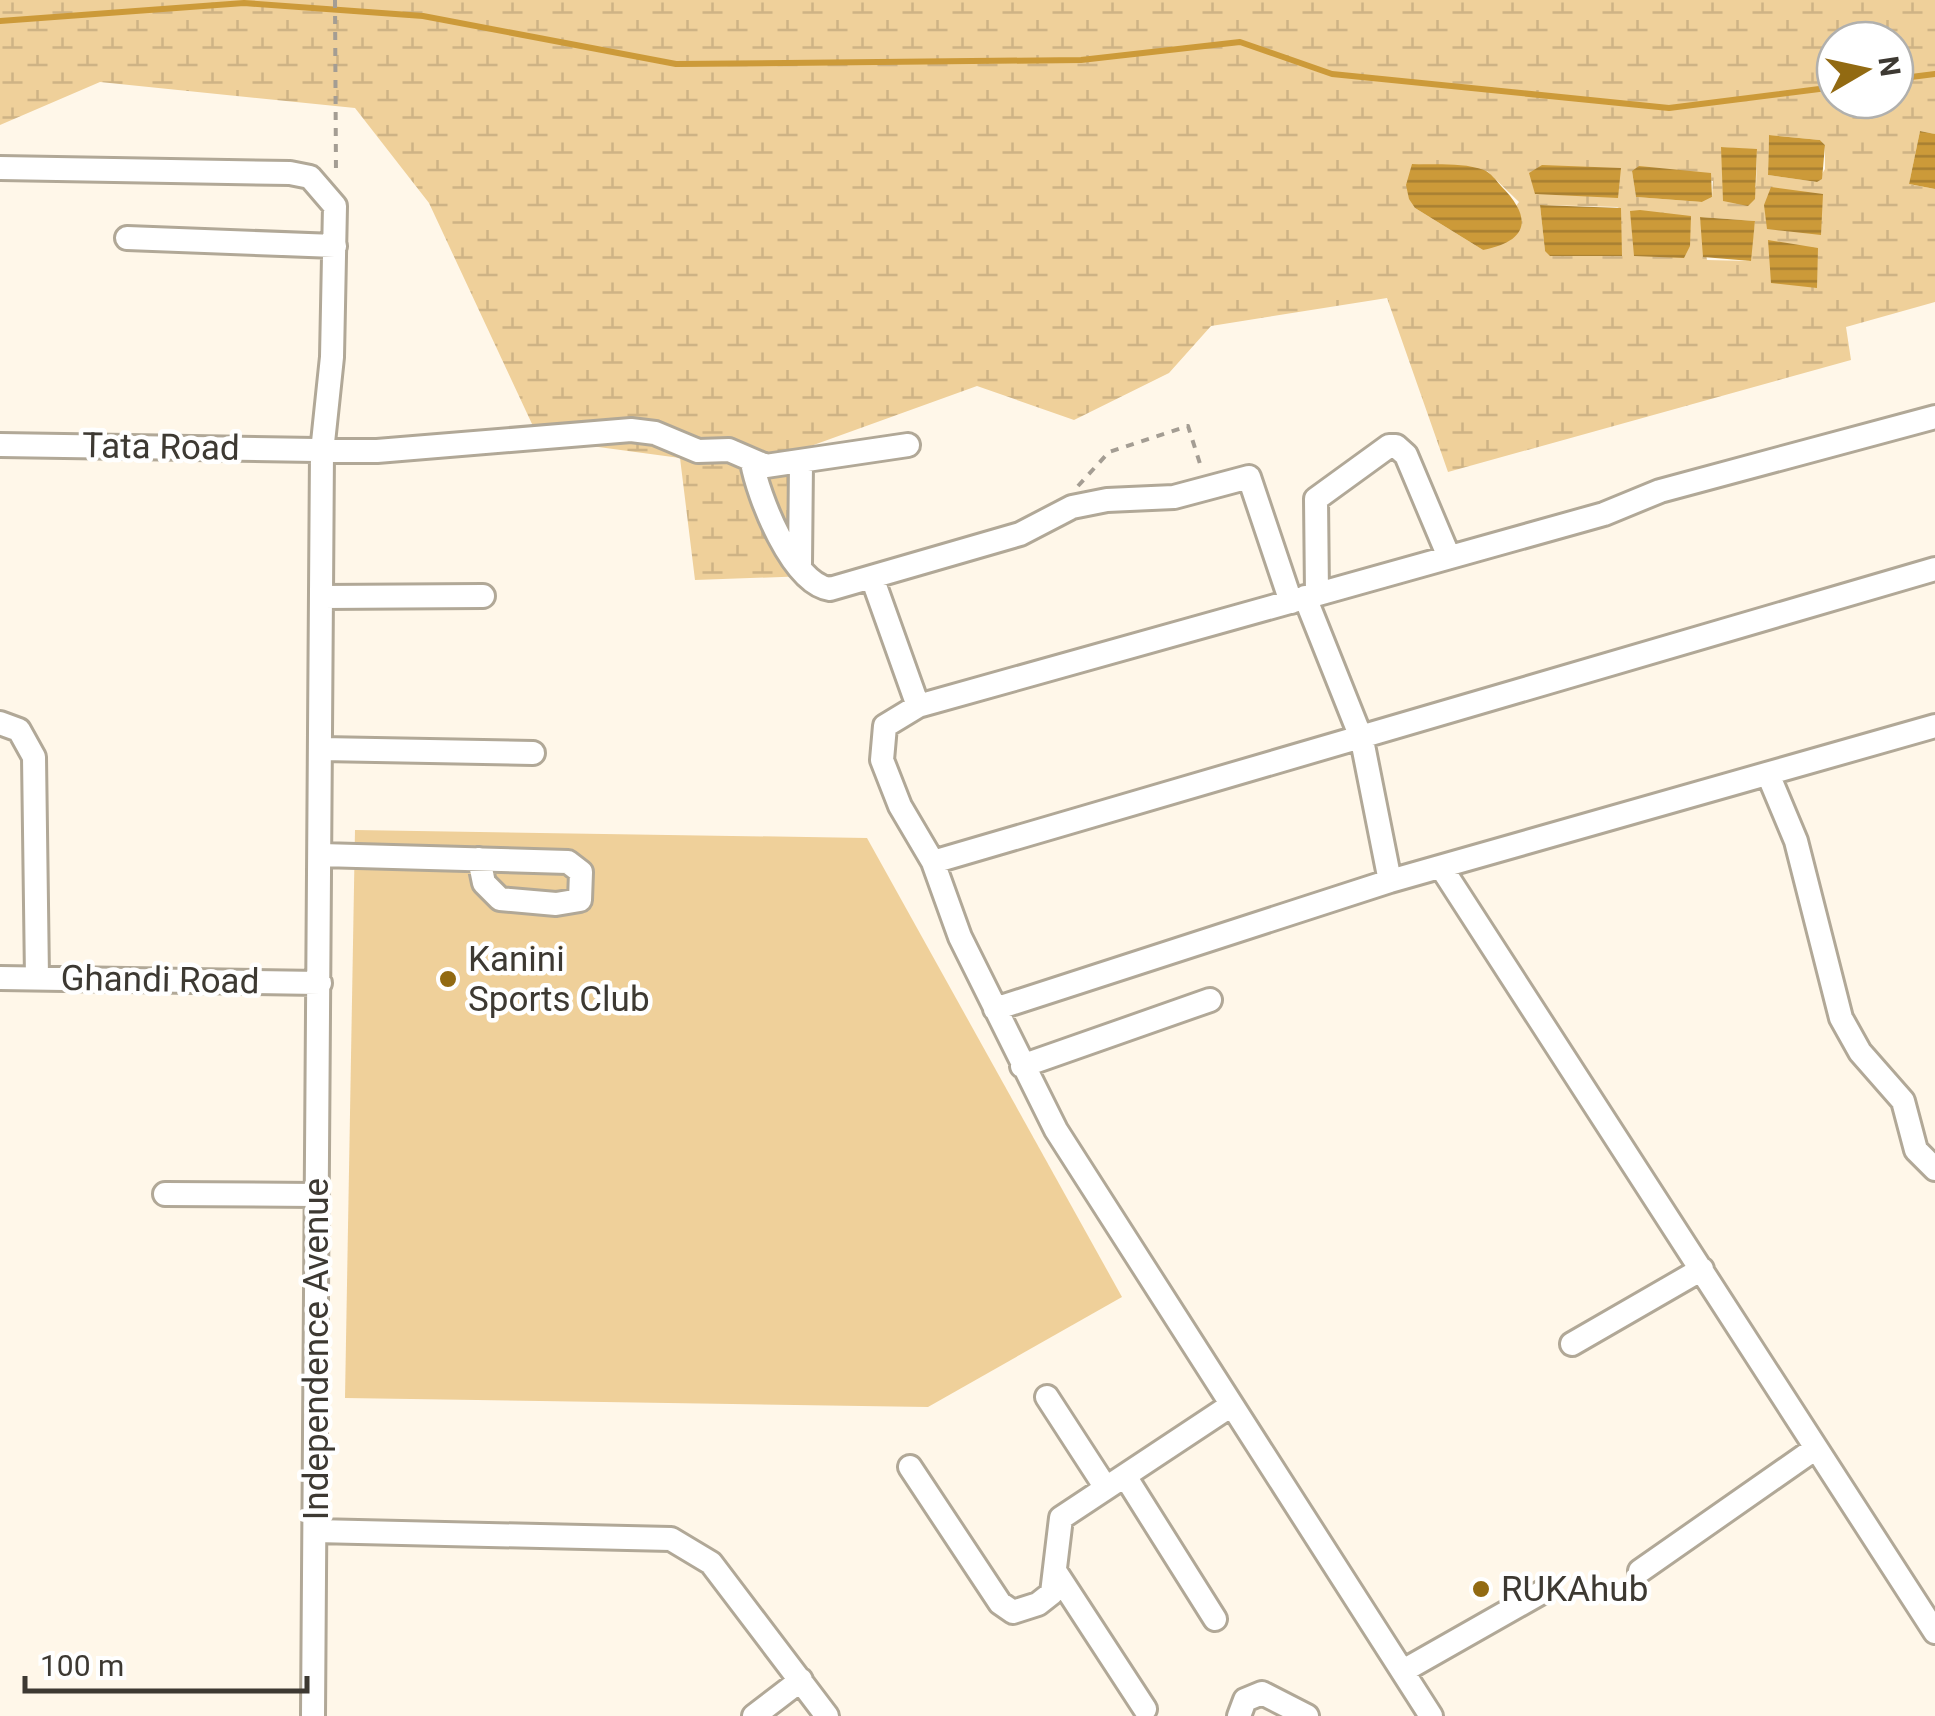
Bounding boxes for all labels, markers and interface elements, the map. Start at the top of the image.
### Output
north arrow [1815,20,1915,120]
text: N [1871,54,1907,79]
street label: Tata Road [82,425,240,469]
place label: Kanini Sports Club [468,939,650,1020]
street label: Ghandi Road [60,958,260,1002]
marker: Kanini Sports Club [437,968,459,990]
street label: Independence Avenue [296,1178,337,1520]
place label: RUKAhub [1501,1569,1648,1610]
marker: RUKAhub [1470,1578,1492,1600]
scale bar [25,1631,308,1693]
text: 100 m [40,1648,124,1683]

